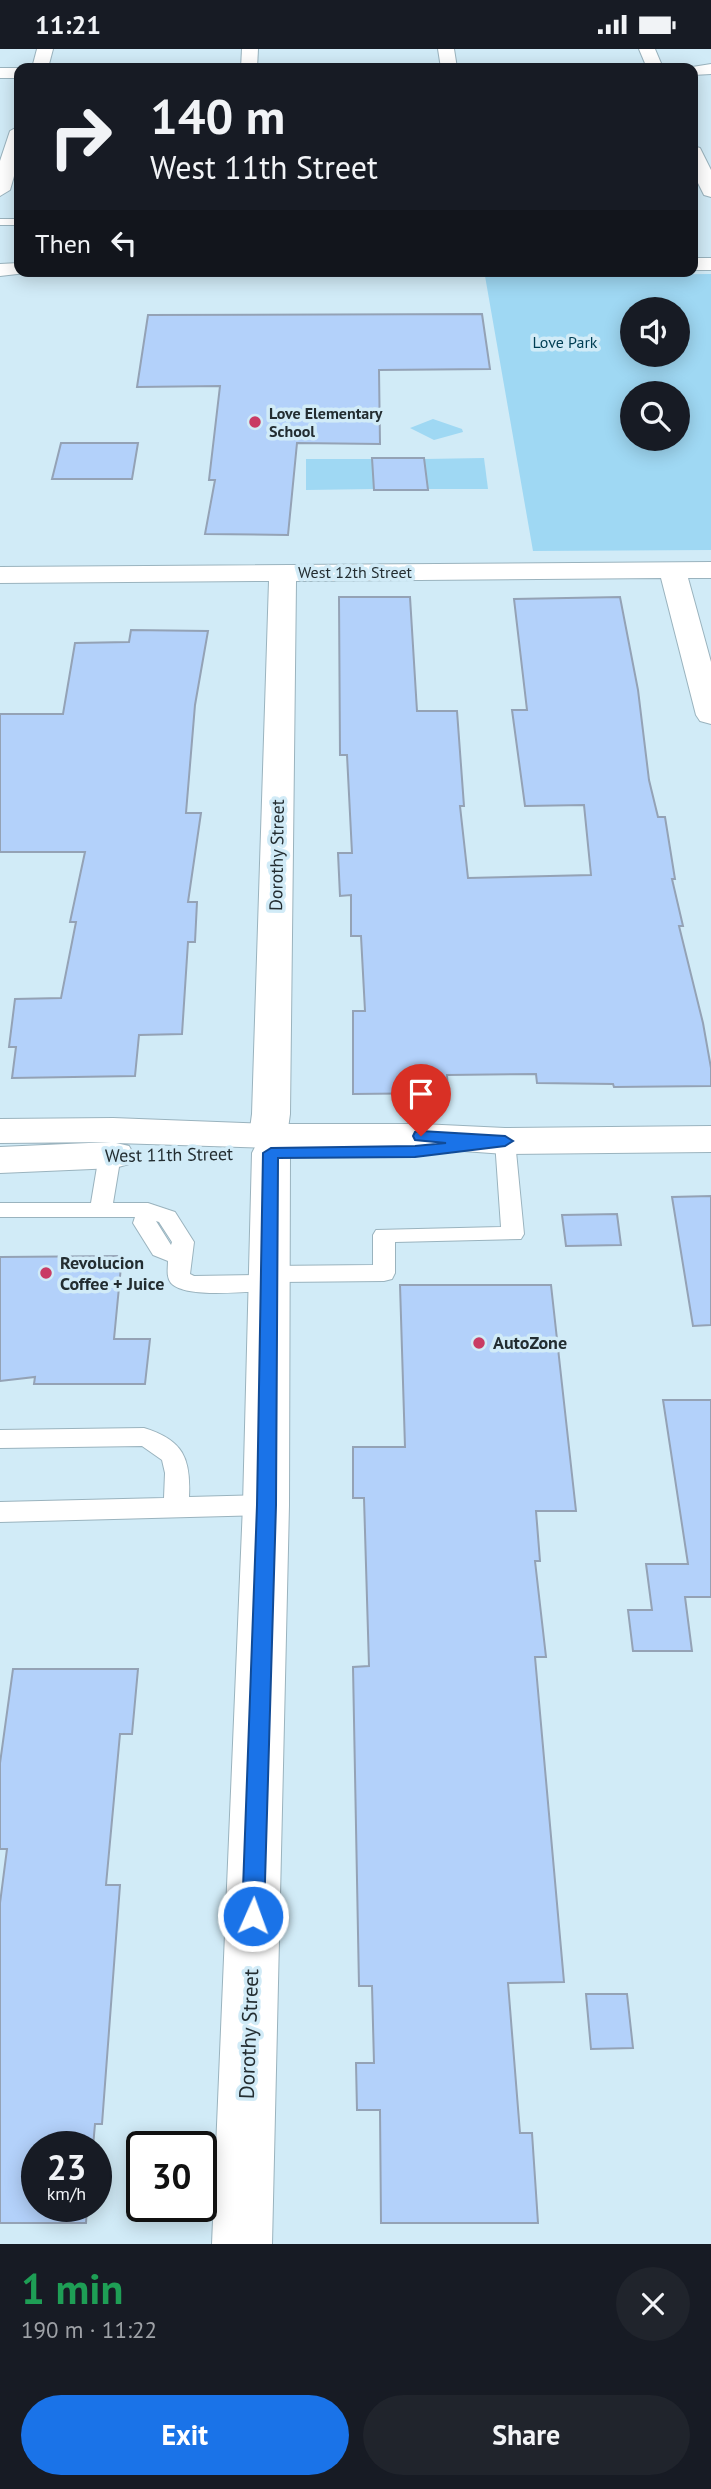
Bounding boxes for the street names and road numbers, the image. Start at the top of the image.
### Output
street label: West 12th Street [298,562,413,582]
street label: Dorothy Street [264,799,289,911]
street label: West 11th Street [105,1142,233,1167]
street label: Dorothy Street [233,1968,264,2100]

